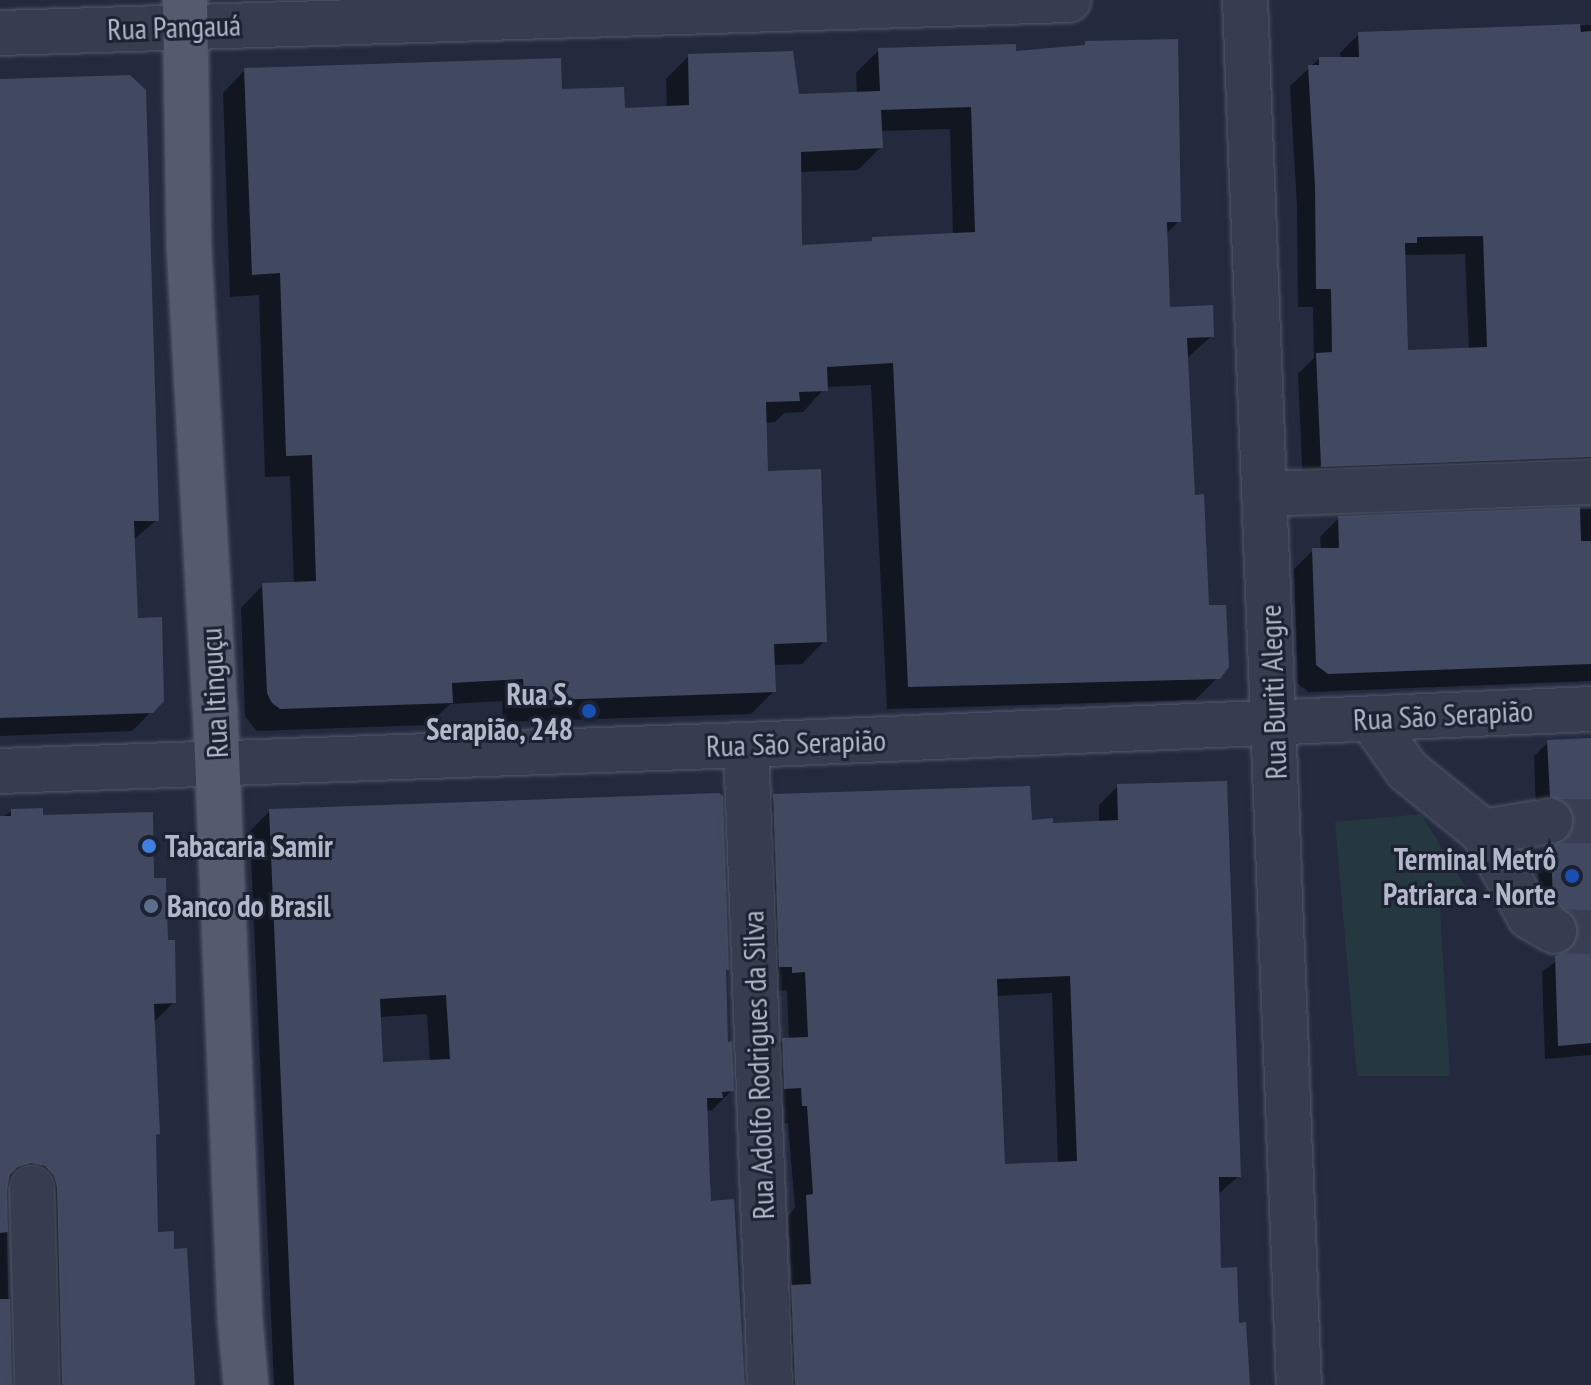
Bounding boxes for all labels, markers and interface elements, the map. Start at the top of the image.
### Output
street label: Rua Pangauá [107,7,241,47]
street label: Rua Buriti Alegre [1252,604,1294,780]
street label: Rua Itinguçu [193,627,235,759]
place label: Rua S. Serapião, 248 [425,676,573,746]
street label: Rua São Serapião [1352,692,1534,738]
marker: Rua S. Serapião, 248 [580,702,598,720]
street label: Rua São Serapião [705,722,887,764]
place label: Tabacaria Samir [165,828,333,864]
marker: Tabacaria Samir [140,837,158,855]
place label: Terminal Metrô Patriarca - Norte [1380,841,1556,912]
marker: Terminal Metrô Patriarca - Norte [1563,867,1581,885]
place label: Banco do Brasil [167,888,330,924]
marker: Banco do Brasil [142,897,160,915]
street label: Rua Adolfo Rodrigues da Silva [735,910,781,1220]

